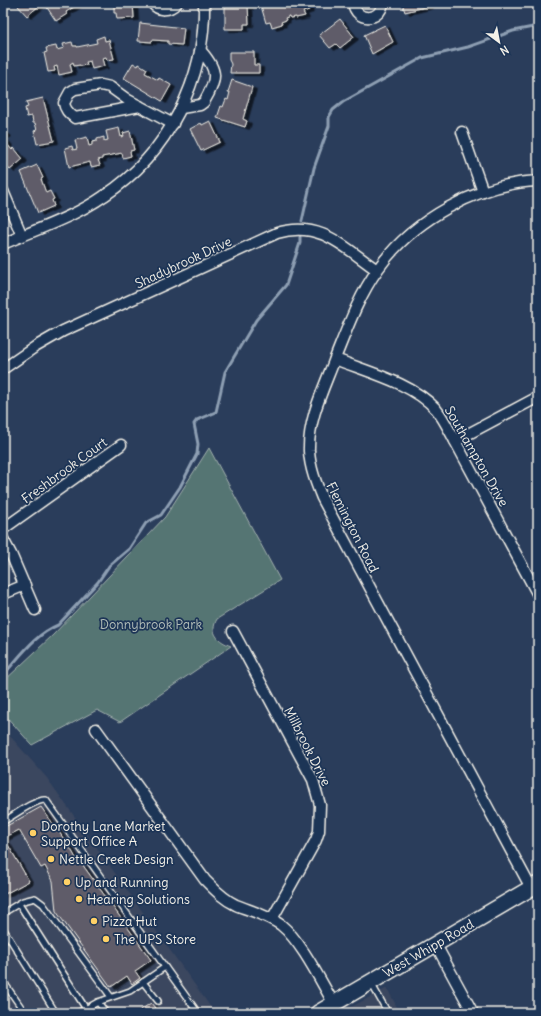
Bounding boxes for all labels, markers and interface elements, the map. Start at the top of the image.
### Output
north arrow [479,22,519,62]
text: N [497,43,511,58]
street label: Shadybrook Drive [132,233,234,292]
street label: Southampton Drive [441,403,512,510]
street label: Freshbrook Court [18,433,111,507]
street label: Flemington Road [322,479,383,576]
park label: Donnybrook Park [100,616,203,633]
street label: Millbrook Drive [280,704,335,789]
place label: Dorothy Lane Market Support Office A [41,818,166,850]
marker: Dorothy Lane Market Support Office A [28,828,38,838]
place label: Nettle Creek Design [59,851,174,868]
marker: Nettle Creek Design [46,854,56,864]
place label: Up and Running [75,874,168,891]
marker: Up and Running [62,877,72,887]
place label: Hearing Solutions [87,891,190,908]
marker: Hearing Solutions [74,894,84,904]
place label: Pizza Hut [102,913,158,930]
street label: West Whipp Road [380,915,477,981]
marker: Pizza Hut [89,916,99,926]
place label: The UPS Store [114,931,196,948]
marker: The UPS Store [101,934,111,944]

